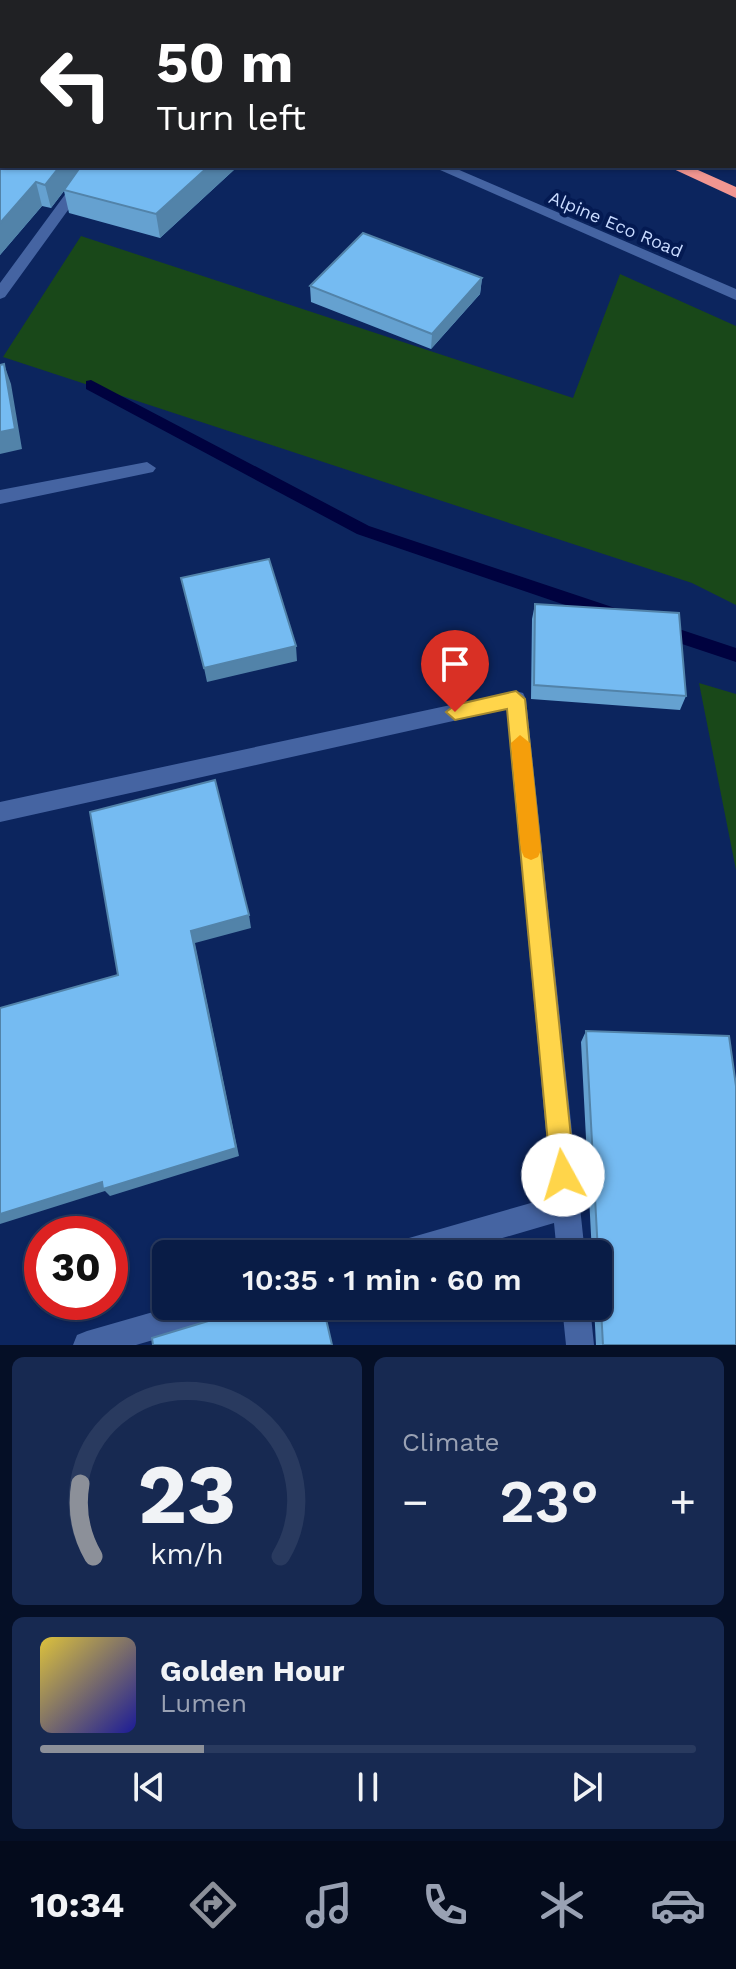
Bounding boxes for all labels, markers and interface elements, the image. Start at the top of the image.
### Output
text: 50 m [156,30,293,96]
icon: left [24,32,128,136]
text: Turn left [156,97,306,139]
street label: Alpine Eco Road [546,186,686,262]
pin [421,630,489,712]
icon: arrive [433,642,477,686]
position arrow [521,1133,605,1217]
speed limit sign: 30 [24,1216,128,1320]
text: 10:35 · 1 min · 60 m [242,1262,522,1297]
text: Climate [402,1427,500,1457]
text: 23 [138,1446,236,1543]
text: 23° [499,1466,599,1537]
text: − [402,1476,429,1528]
text: + [669,1476,696,1528]
text: km/h [150,1537,224,1571]
text: Golden Hour [160,1653,344,1688]
text: Lumen [160,1688,247,1718]
icon: previous [127,1765,171,1809]
icon: pause [346,1765,390,1809]
icon: next [565,1765,609,1809]
icon: directions [185,1877,241,1933]
icon: music [301,1877,357,1933]
icon: phone [417,1877,473,1933]
icon: climate [534,1877,590,1933]
icon: car [650,1877,706,1933]
text: 10:34 [30,1884,124,1926]

